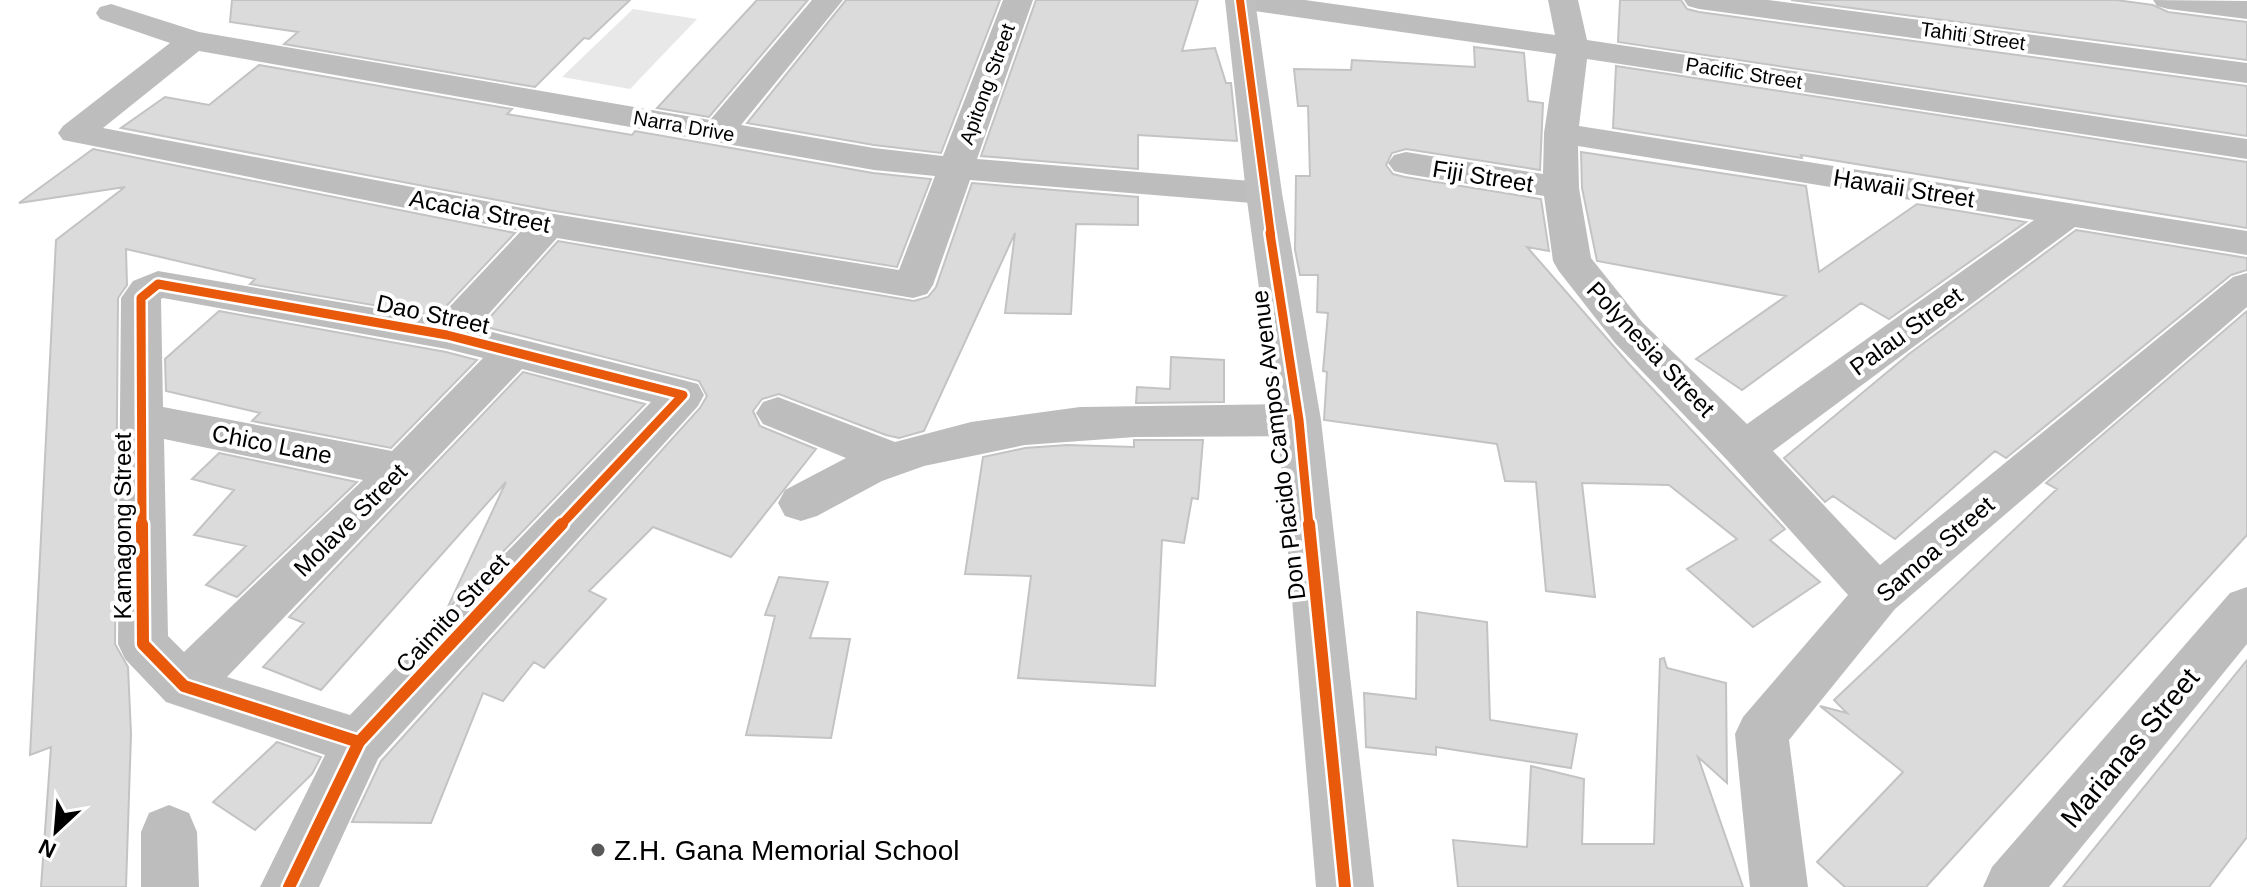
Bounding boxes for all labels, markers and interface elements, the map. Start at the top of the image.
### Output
street label: Tahiti Street [1919,18,2027,54]
street label: Apitong Street [955,20,1019,147]
street label: Pacific Street [1684,53,1804,93]
street label: Narra Drive [632,106,736,146]
street label: Fiji Street [1431,155,1535,197]
street label: Hawaii Street [1831,164,1977,213]
street label: Acacia Street [407,184,553,238]
street label: Polynesia Street [1582,276,1721,422]
street label: Palau Street [1845,281,1968,381]
street label: Dao Street [374,289,492,339]
street label: Don Placido Campos Avenue [1246,289,1310,601]
street label: Chico Lane [210,419,334,469]
street label: Kamagong Street [109,432,136,619]
street label: Molave Street [288,458,412,582]
street label: Samoa Street [1871,490,1999,607]
street label: Caimito Street [390,548,514,678]
street label: Marianas Street [2055,662,2206,834]
north arrow [16,791,96,871]
text: N [35,834,60,863]
place label: Z.H. Gana Memorial School [614,835,959,866]
marker: Z.H. Gana Memorial School [589,841,607,859]

